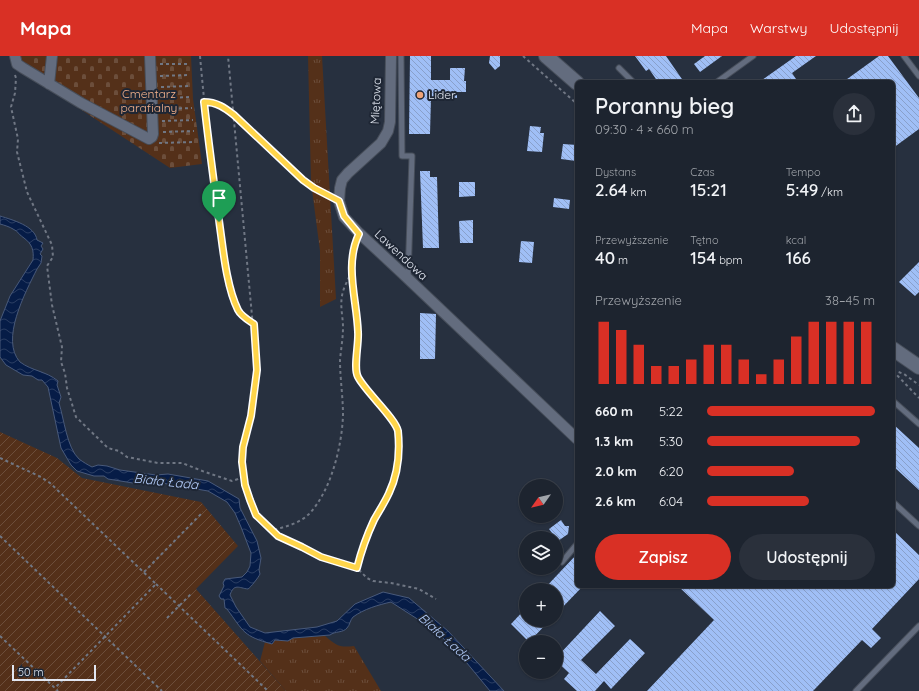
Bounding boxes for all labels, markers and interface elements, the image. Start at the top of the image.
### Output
text: Mapa [20,16,71,40]
text: Mapa [691,19,728,37]
text: Warstwy [750,19,808,37]
text: Udostępnij [830,19,899,37]
street label: Miętowa [367,77,384,125]
park label: Cmentarz parafialny [121,86,177,115]
place label: Lider [428,87,456,102]
marker: Lider [415,90,425,100]
text: Poranny bieg [595,92,734,120]
button: share [833,93,875,135]
text: 09:30 · 4 × 660 m [595,121,694,137]
text: Dystans [595,165,636,179]
text: Czas [690,165,715,179]
text: Tempo [786,165,821,179]
text: 2.64 [595,179,628,200]
text: 15:21 [690,179,727,200]
text: 5:49 [786,179,818,200]
pin [202,181,236,222]
text: km [628,185,646,199]
text: /km [818,185,843,199]
icon: arrive [208,187,230,209]
street label: Lawendowa [372,226,431,283]
text: Przewyższenie [595,233,668,247]
text: Tętno [690,233,719,247]
text: kcal [786,233,806,247]
text: 40 [595,247,615,268]
text: 154 [690,247,716,268]
text: 166 [786,247,811,268]
text: m [615,253,628,267]
text: bpm [716,253,743,267]
text: Przewyższenie [595,292,682,308]
text: 38–45 m [825,292,875,308]
text: 660 m [595,403,633,419]
text: 5:22 [659,403,683,419]
text: 1.3 km [595,433,633,449]
text: 5:30 [659,433,683,449]
text: 2.0 km [595,463,637,479]
text: 6:20 [659,463,683,479]
water label: Biała Łada [133,470,200,492]
north arrow [519,479,563,523]
map controls [519,479,563,679]
text: 2.6 km [595,493,636,509]
text: 6:04 [659,493,683,509]
button: layers [519,531,563,575]
button: Zapisz [595,534,731,580]
button: Udostępnij [739,534,875,580]
button: + [519,583,563,627]
water label: Biała Łada [416,609,475,665]
button: − [519,635,563,679]
scale bar [12,663,96,682]
text: 50 m [18,665,44,679]

